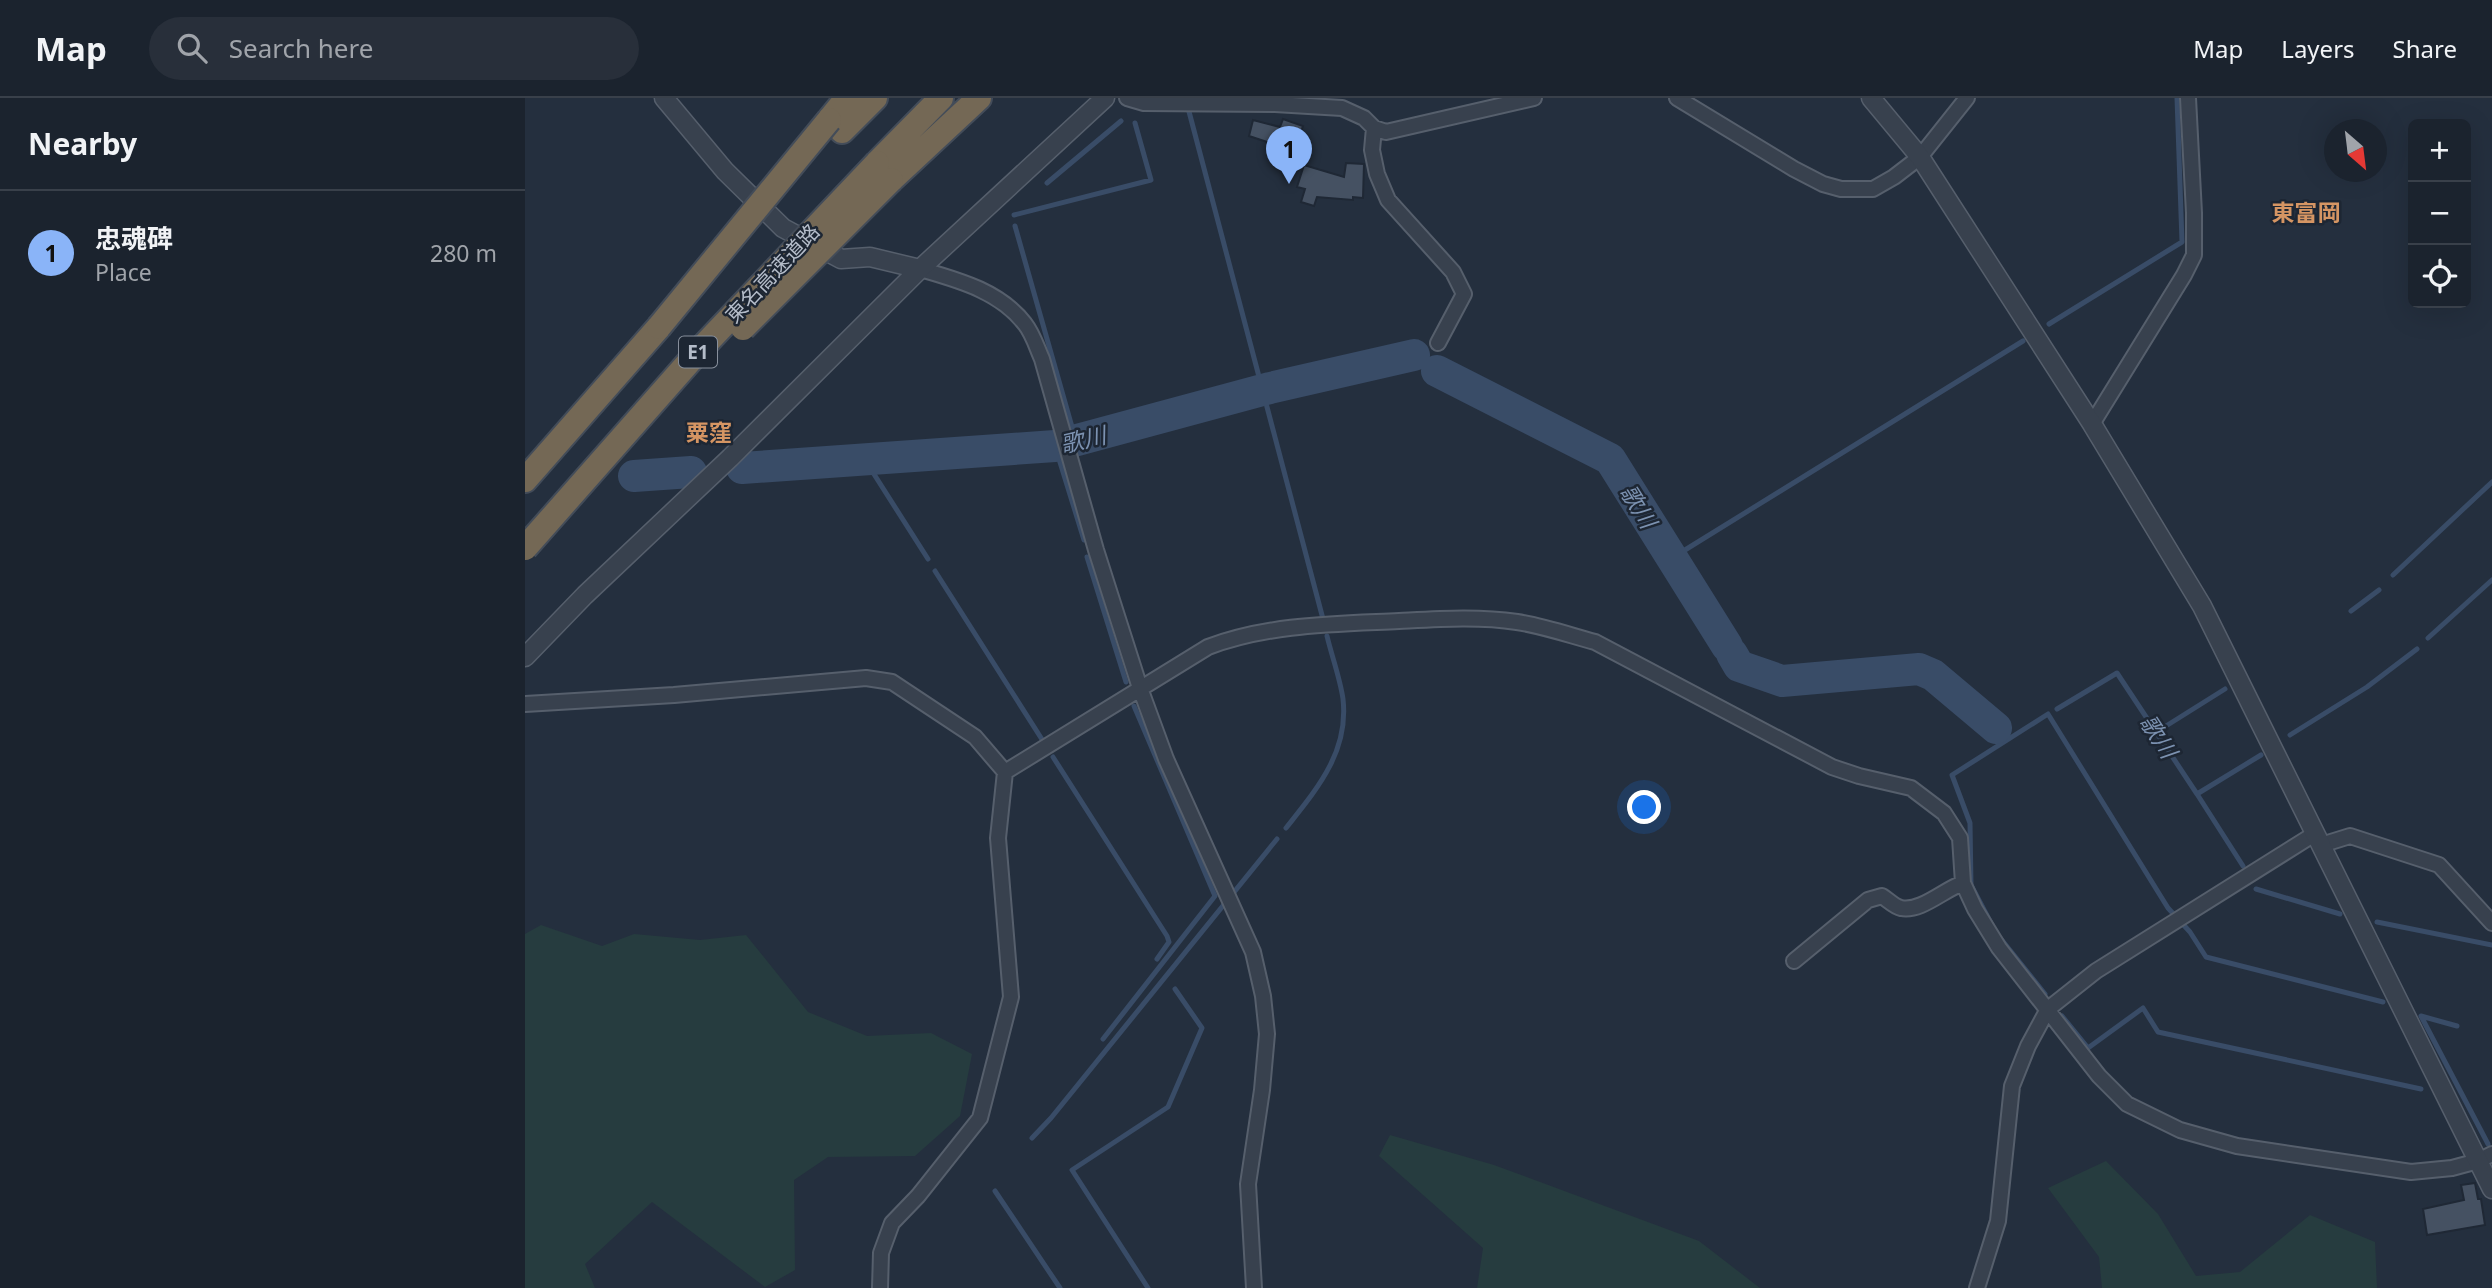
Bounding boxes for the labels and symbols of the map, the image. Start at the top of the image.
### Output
north arrow [2324,119,2387,182]
pin: 1 [1266,126,1312,184]
district label: 東富岡 [2272,196,2341,228]
street label: 東名高速道路 [719,217,825,329]
road number: E1 [679,336,717,368]
district label: 粟窪 [686,416,732,448]
water label: 歌川 [1057,418,1112,460]
water label: 歌川 [1613,478,1666,537]
water label: 歌川 [2133,708,2187,767]
your location [1627,790,1661,824]

